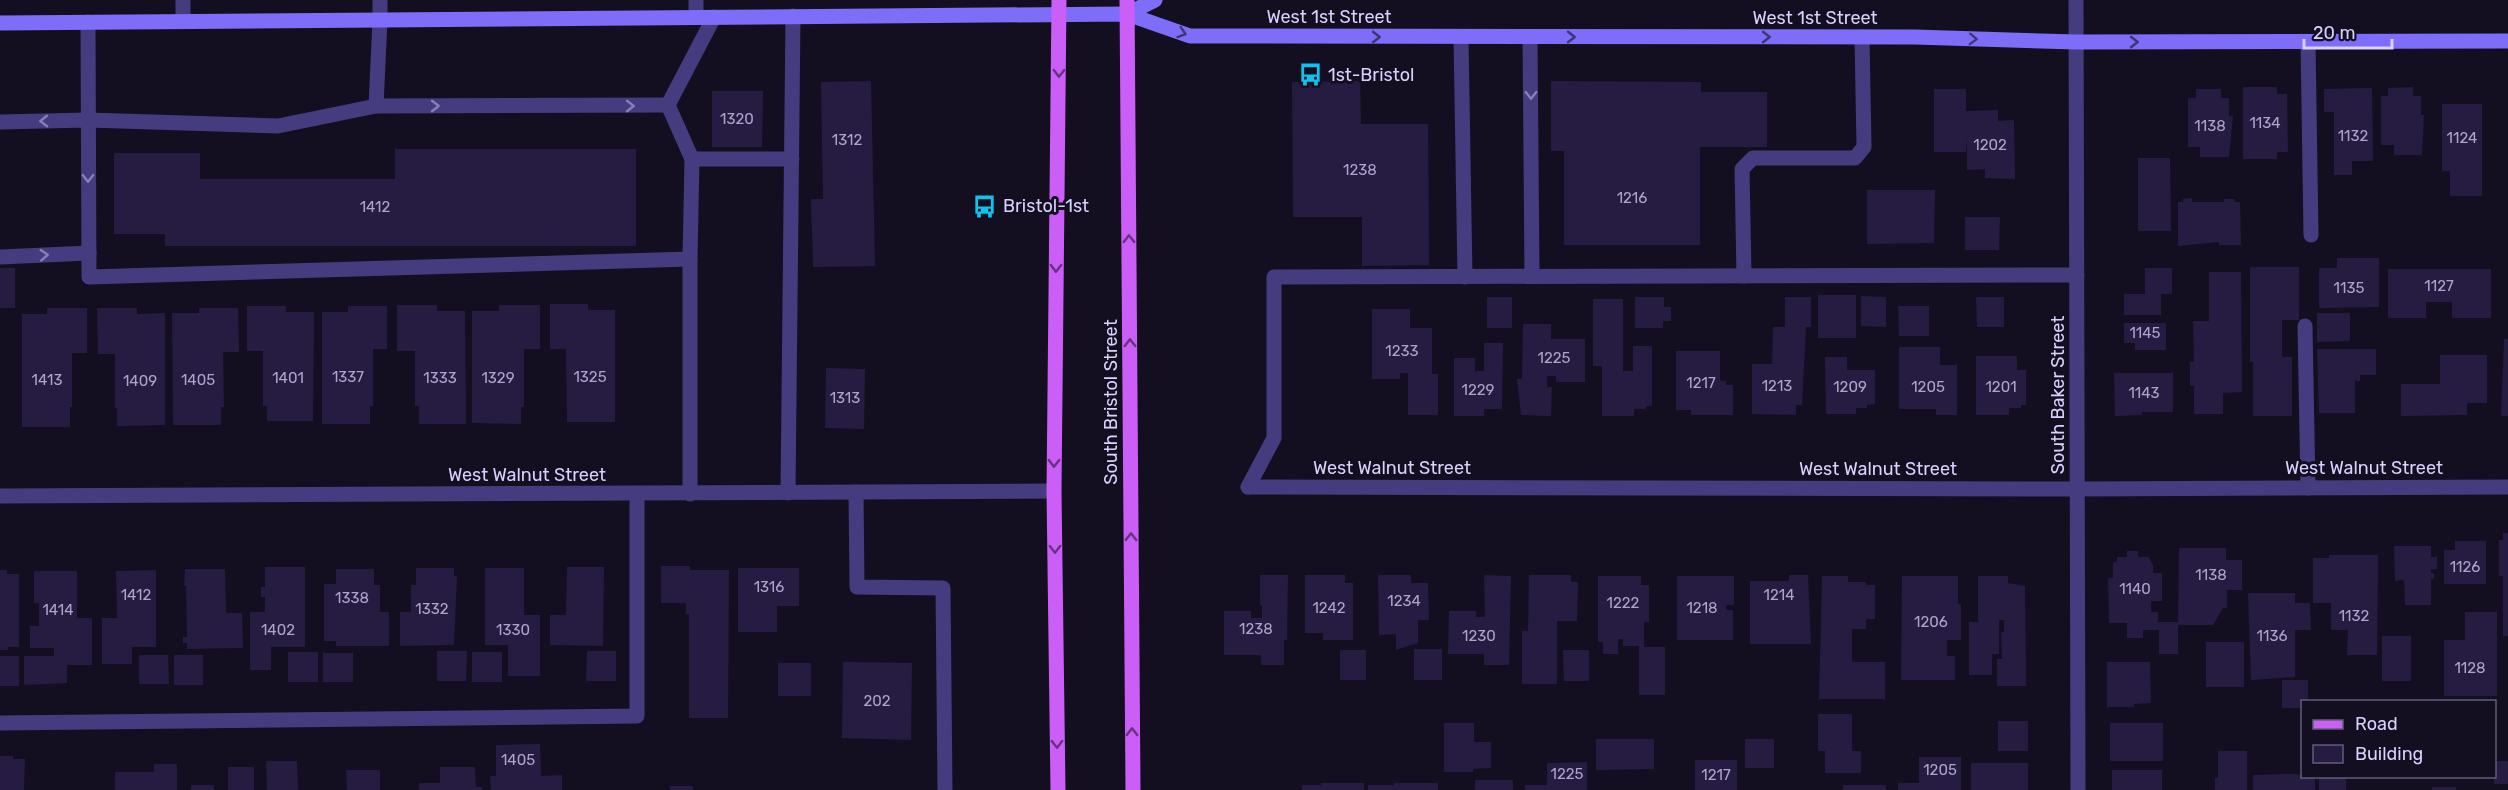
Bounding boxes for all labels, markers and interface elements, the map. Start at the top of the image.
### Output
street label: West 1st Street [1266,6,1392,28]
street label: West 1st Street [1752,7,1878,29]
scale bar [2304,12,2392,50]
text: 20 m [2313,22,2355,44]
one-way arrow [1176,26,1187,38]
one-way arrow [1372,31,1381,43]
one-way arrow [1567,31,1576,43]
one-way arrow [1762,31,1771,43]
one-way arrow [1969,33,1978,45]
one-way arrow [2130,36,2139,48]
bus stop icon: 1st-Bristol [1297,62,1323,88]
place label: 1st-Bristol [1328,64,1414,86]
one-way arrow [1052,68,1065,77]
one-way arrow [1525,91,1537,100]
one-way arrow [625,99,634,112]
one-way arrow [430,100,439,112]
house number: 1320 [720,110,754,128]
house number: 1134 [2249,114,2281,132]
one-way arrow [40,115,49,127]
house number: 1138 [2194,117,2226,135]
house number: 1132 [2338,127,2369,145]
house number: 1124 [2447,129,2477,147]
house number: 1312 [832,131,862,149]
house number: 1202 [1973,136,2007,154]
house number: 1238 [1343,161,1377,179]
one-way arrow [82,174,94,183]
house number: 1216 [1617,189,1647,207]
bus stop icon: Bristol-1st [972,193,998,219]
place label: Bristol-1st [1003,195,1089,217]
house number: 1412 [360,198,391,216]
one-way arrow [1123,235,1135,244]
one-way arrow [40,249,49,262]
one-way arrow [1050,263,1063,272]
house number: 1127 [2424,277,2454,295]
house number: 1135 [2334,279,2364,297]
street label: South Baker Street [2047,316,2069,474]
street label: South Bristol Street [1100,319,1122,485]
house number: 1145 [2129,324,2161,342]
one-way arrow [1124,339,1136,348]
house number: 1233 [1385,342,1419,360]
house number: 1225 [1538,349,1571,367]
house number: 1337 [332,368,364,386]
house number: 1325 [573,368,607,386]
house number: 1401 [272,369,304,387]
house number: 1333 [423,369,457,387]
house number: 1329 [481,369,515,387]
house number: 1413 [32,371,62,389]
house number: 1405 [181,371,215,389]
house number: 1409 [123,372,157,390]
house number: 1217 [1686,374,1716,392]
house number: 1213 [1762,377,1792,395]
house number: 1209 [1833,378,1867,396]
house number: 1205 [1911,378,1945,396]
house number: 1201 [1985,378,2017,396]
house number: 1229 [1462,381,1495,399]
house number: 1143 [2128,384,2160,402]
house number: 1313 [830,389,860,407]
street label: West Walnut Street [1313,457,1471,479]
street label: West Walnut Street [2285,457,2443,479]
one-way arrow [1048,458,1060,467]
street label: West Walnut Street [1799,458,1957,480]
street label: West Walnut Street [448,464,606,486]
one-way arrow [1125,532,1138,541]
one-way arrow [1049,545,1061,554]
house number: 1126 [2450,558,2480,576]
house number: 1138 [2195,566,2227,584]
house number: 1316 [754,578,784,596]
house number: 1140 [2119,580,2151,598]
house number: 1412 [121,586,152,604]
house number: 1214 [1764,586,1794,604]
house number: 1338 [335,589,369,607]
house number: 1234 [1387,592,1421,610]
house number: 1222 [1607,594,1640,612]
house number: 1242 [1312,599,1346,617]
house number: 1218 [1686,599,1718,617]
house number: 1332 [415,600,449,618]
house number: 1414 [42,601,74,619]
house number: 1132 [2339,607,2370,625]
house number: 1206 [1914,613,1948,631]
house number: 1238 [1239,620,1273,638]
house number: 1402 [261,621,295,639]
house number: 1330 [496,621,530,639]
house number: 1230 [1462,627,1496,645]
house number: 1136 [2257,627,2287,645]
house number: 1128 [2454,659,2486,677]
house number: 202 [863,692,891,710]
legend [2301,700,2496,778]
text: Road [2355,713,2398,735]
one-way arrow [1126,727,1138,736]
one-way arrow [1051,740,1063,749]
text: Building [2355,743,2423,765]
house number: 1405 [501,751,535,769]
house number: 1205 [1923,761,1957,779]
house number: 1225 [1551,765,1584,783]
house number: 1217 [1701,766,1731,784]

